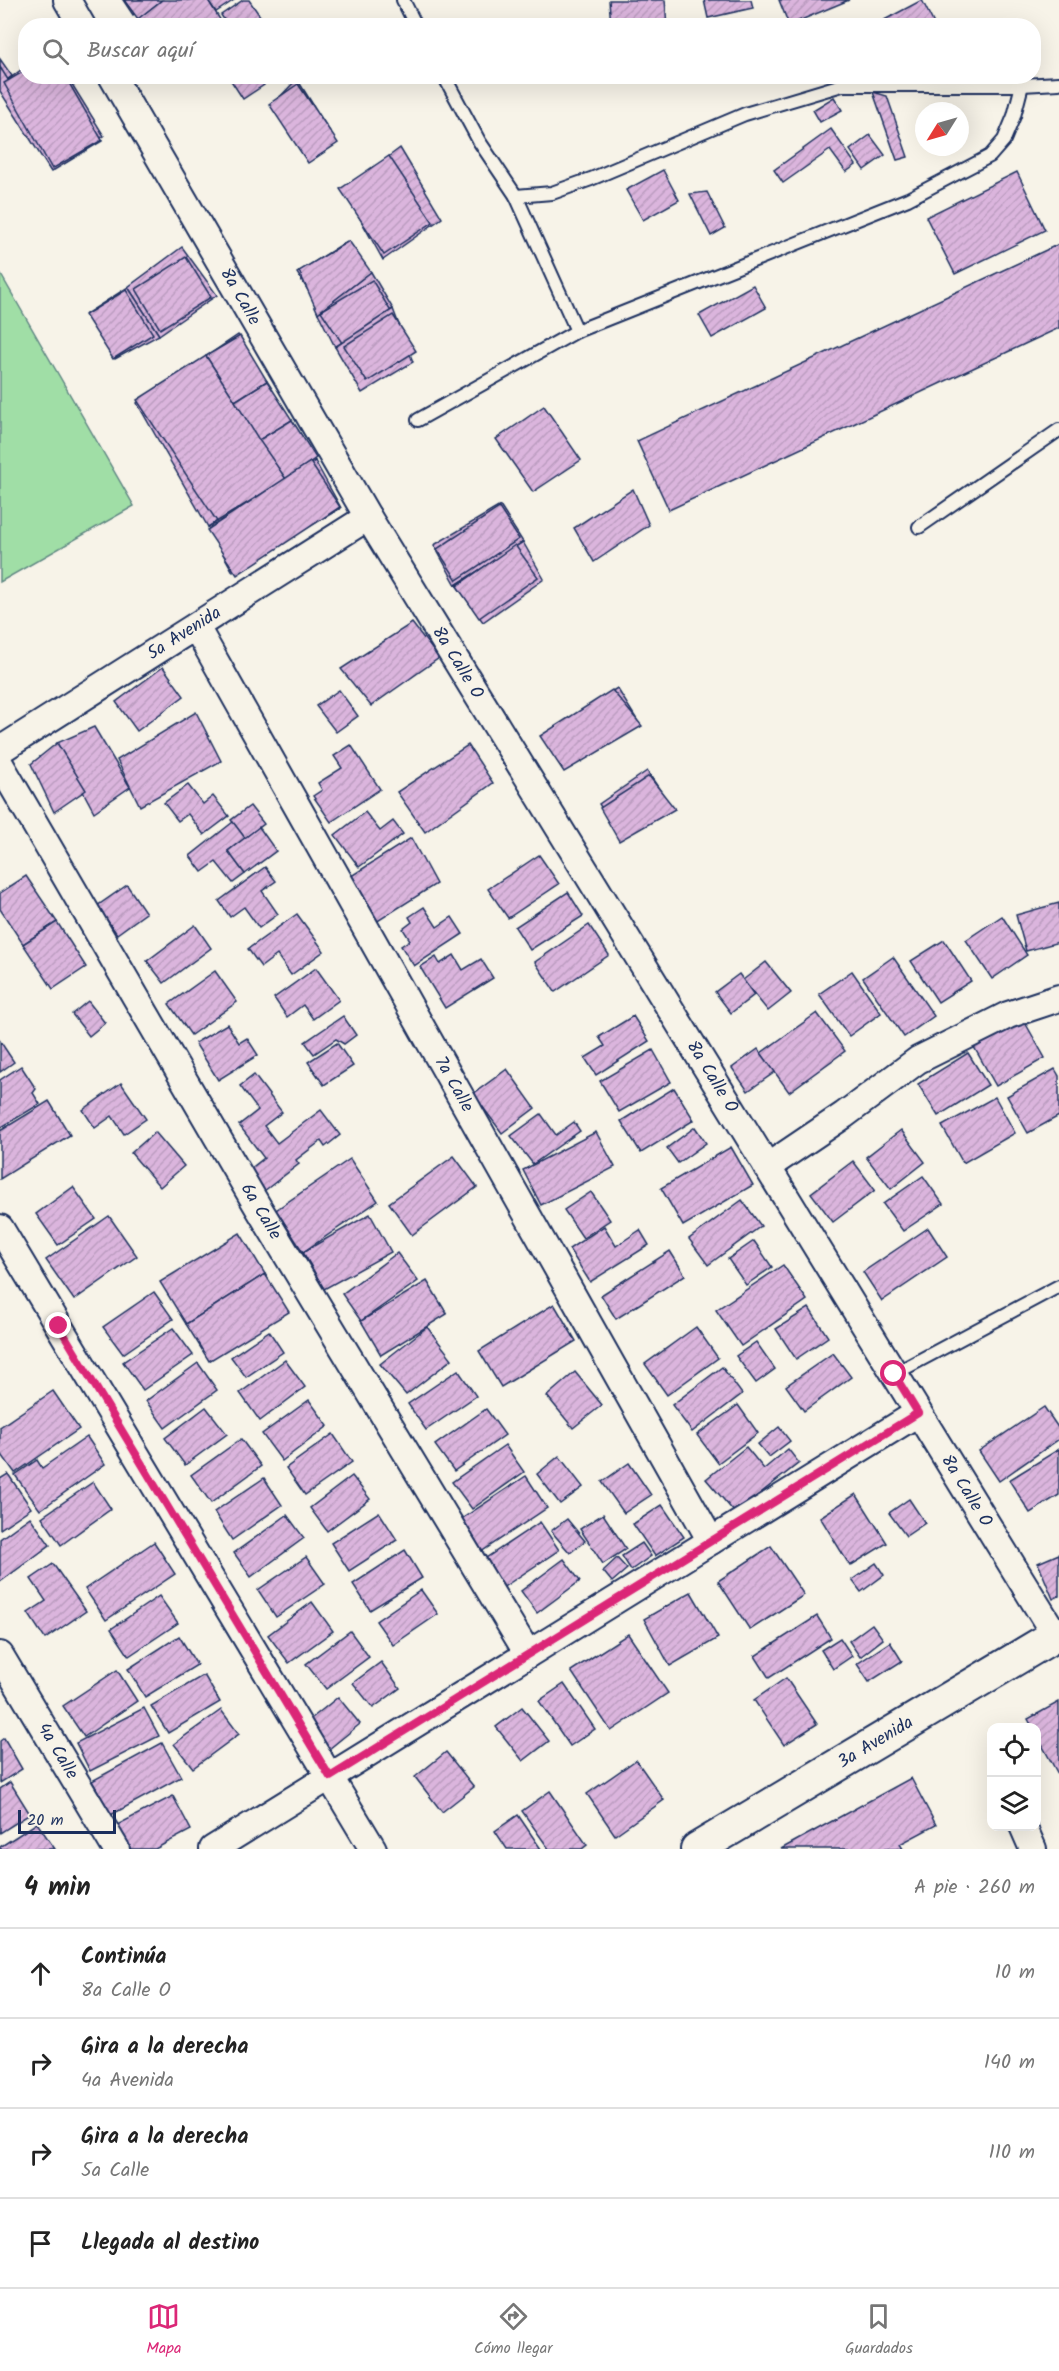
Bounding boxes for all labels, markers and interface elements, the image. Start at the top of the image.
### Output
search box [18,18,1041,84]
text: Buscar aquí [87,34,194,69]
icon: search [39,35,72,68]
north arrow [915,102,969,156]
street label: 8a Calle [212,262,268,331]
street label: 5a Avenida [141,599,227,668]
street label: 8a Calle O [424,621,491,705]
street label: 8a Calle O [678,1035,746,1119]
street label: 7a Calle [426,1051,481,1118]
street label: 6a Calle [233,1178,289,1246]
route end [45,1312,71,1338]
route start [880,1360,906,1386]
street label: 8a Calle O [933,1449,1000,1533]
street label: 3a Avenida [832,1708,919,1776]
street label: 4a Calle [29,1717,86,1785]
map controls [987,1723,1041,1831]
button: locate [987,1723,1041,1777]
button: layers [987,1777,1041,1831]
scale bar [18,1807,116,1834]
text: 20 m [27,1808,63,1833]
text: 4 min [24,1867,91,1909]
text: A pie · 260 m [914,1872,1035,1904]
text: Continúa [81,1940,166,1975]
icon: ahead [24,1957,57,1990]
text: 10 m [995,1957,1035,1989]
text: 8a Calle O [81,1975,171,2007]
text: Gira a la derecha [81,2030,248,2065]
icon: right [24,2047,57,2080]
text: 140 m [984,2047,1035,2079]
text: 4a Avenida [81,2065,174,2097]
text: Gira a la derecha [81,2120,248,2155]
icon: right [24,2137,57,2170]
text: 110 m [989,2137,1035,2169]
text: 5a Calle [81,2155,149,2187]
text: Llegada al destino [81,2226,259,2261]
icon: arrive [24,2227,57,2260]
tab: Mapa [146,2300,181,2361]
tab: Cómo llegar [474,2300,553,2361]
tab: Guardados [845,2300,913,2361]

